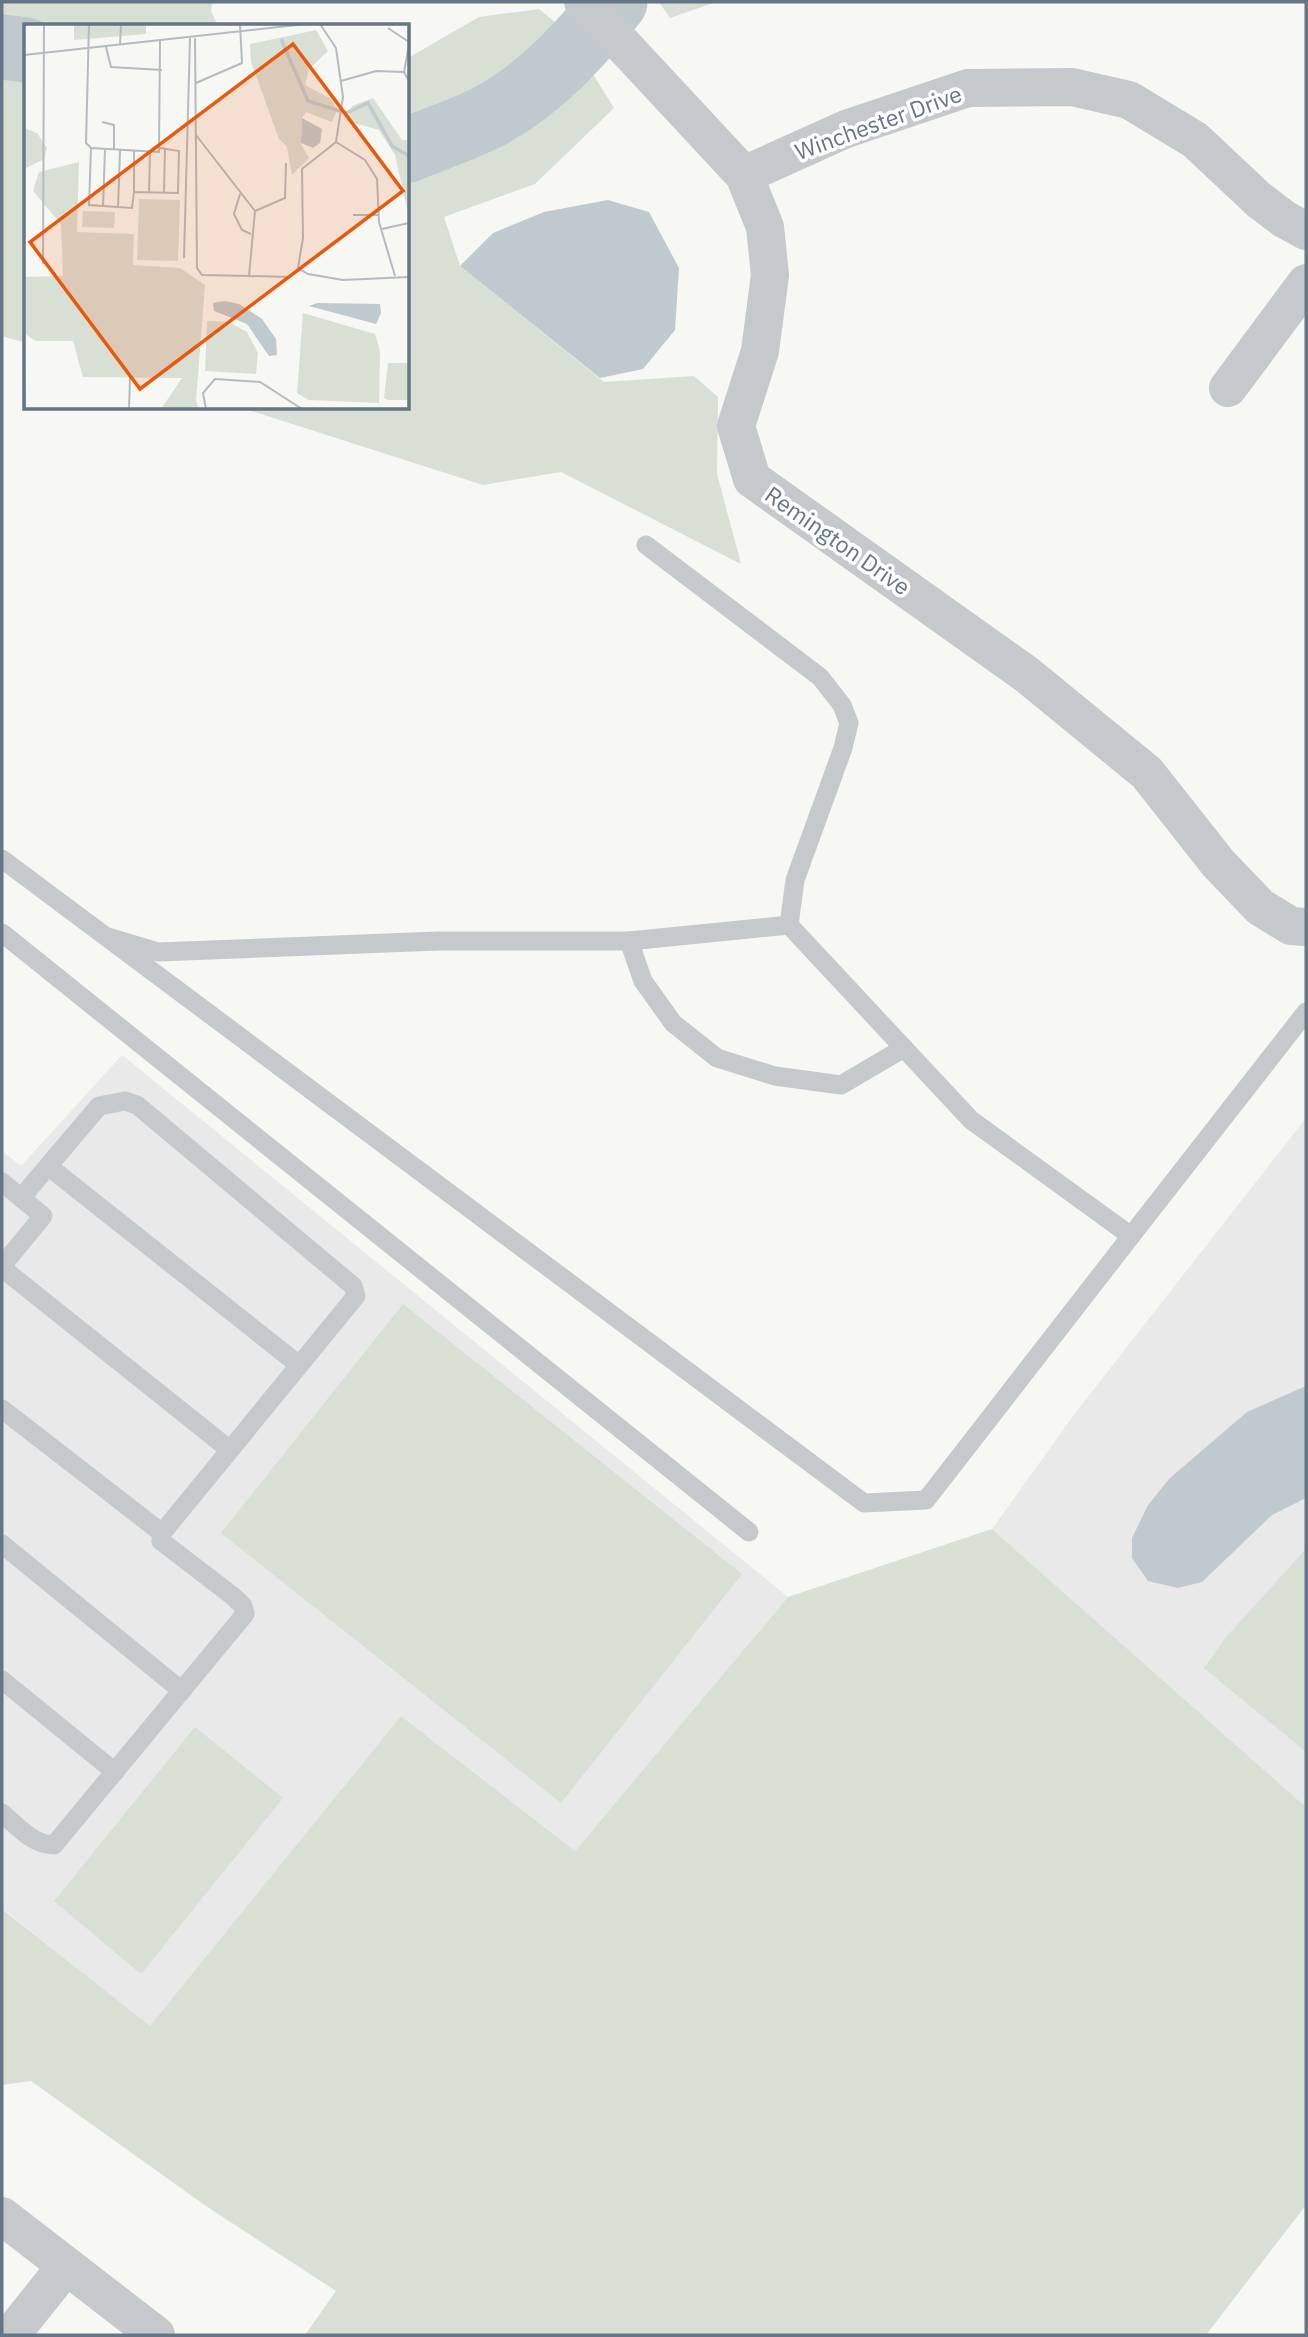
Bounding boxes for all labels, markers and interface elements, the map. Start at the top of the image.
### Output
inset map [24,24,410,410]
street label: Winchester Drive [790,78,966,166]
street label: Remington Drive [759,479,917,601]

